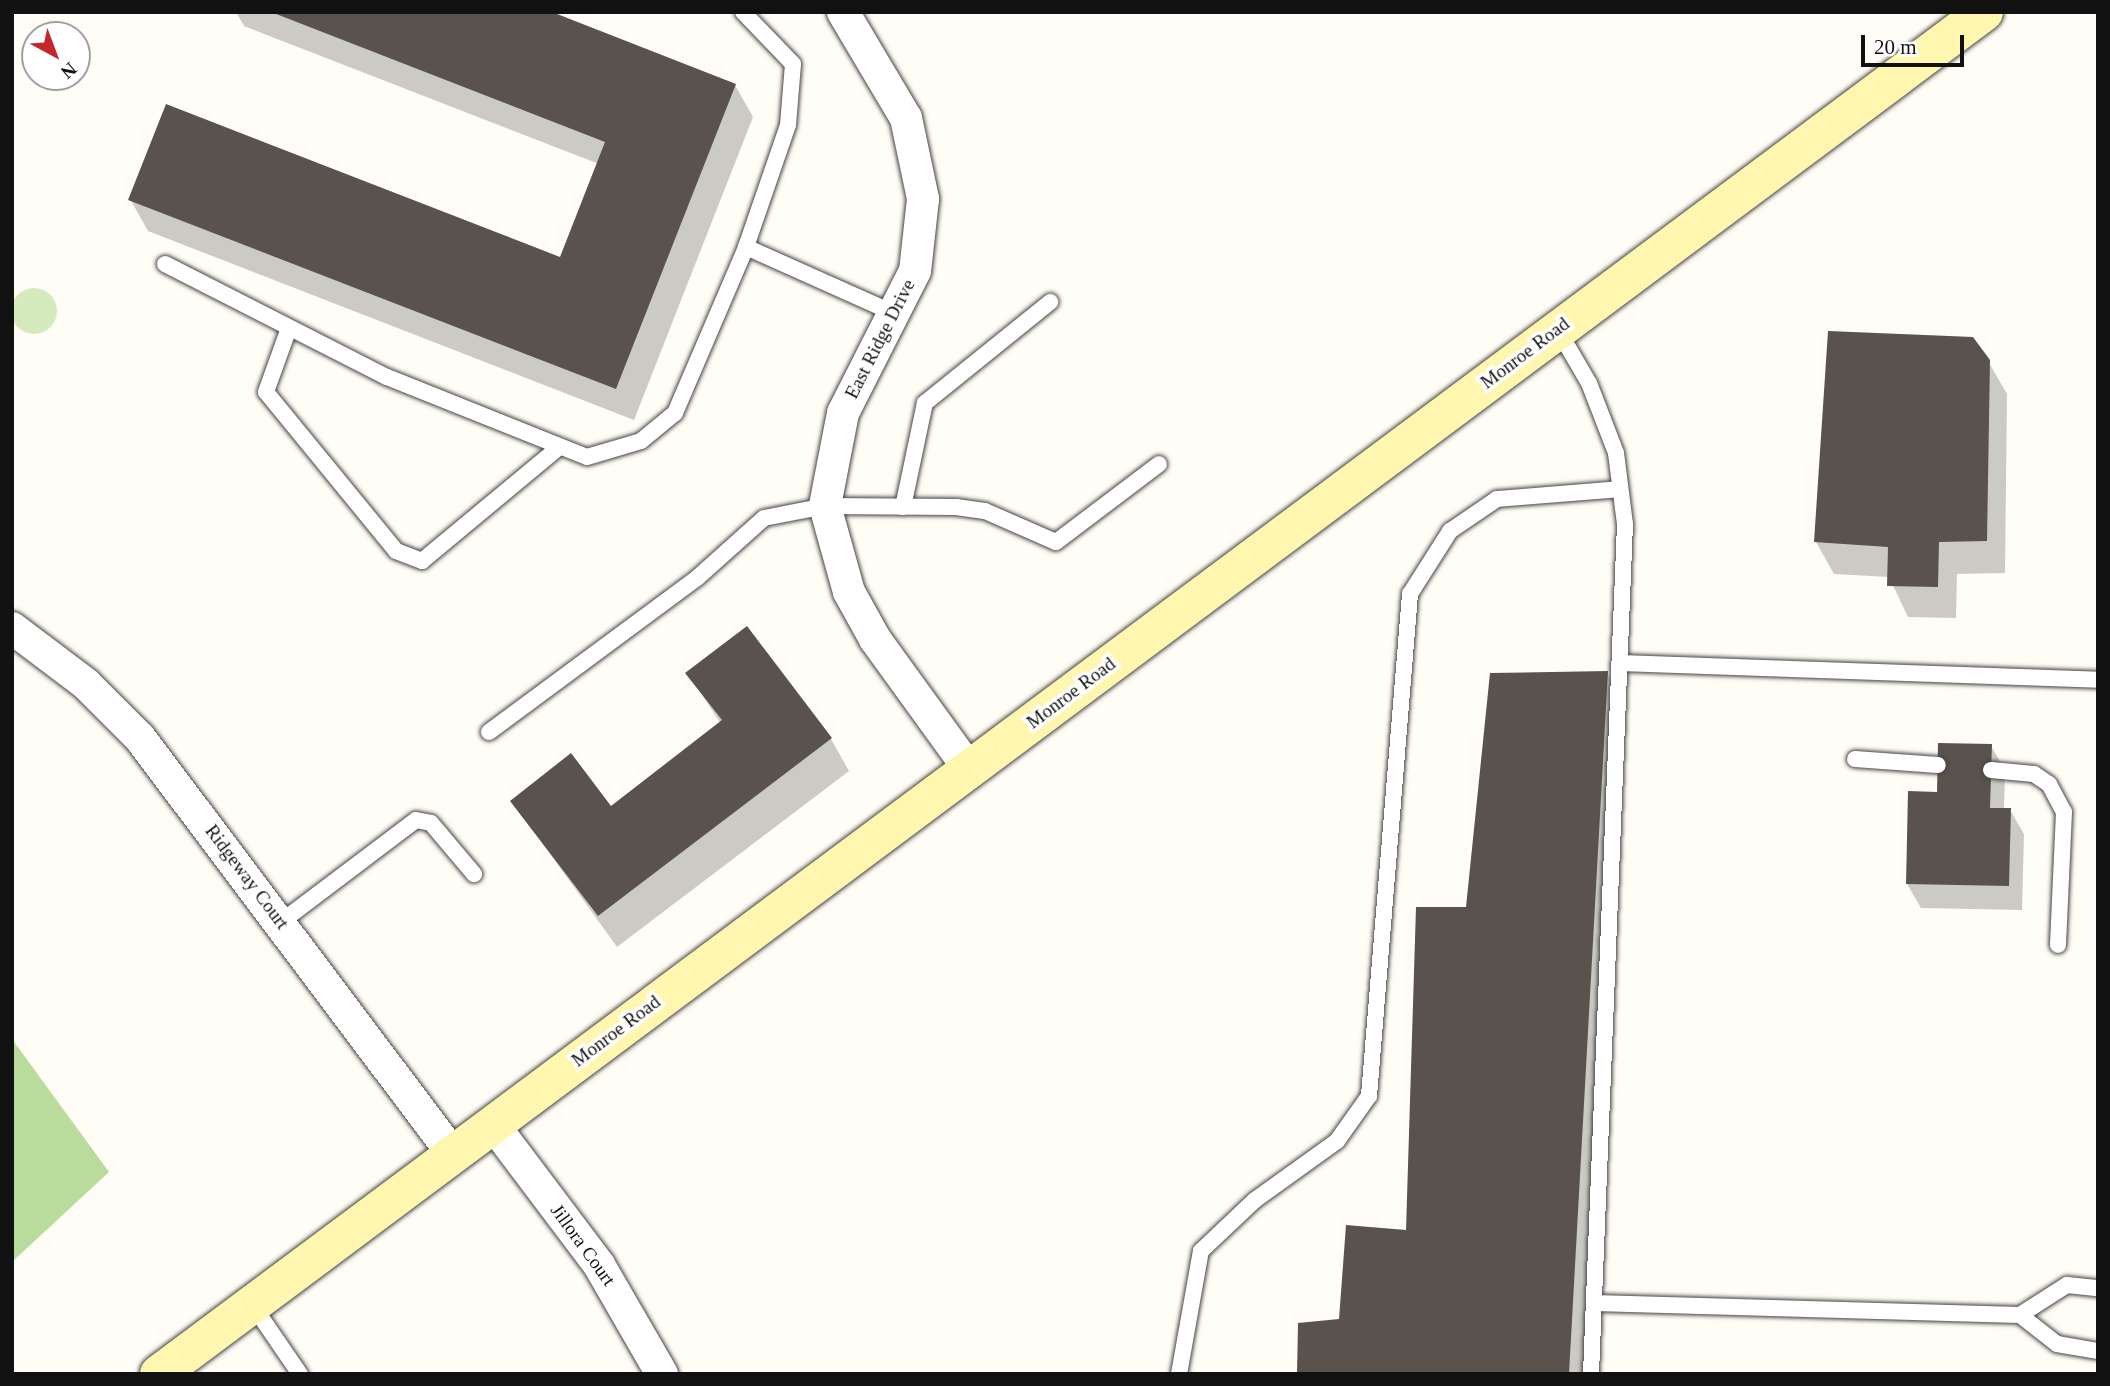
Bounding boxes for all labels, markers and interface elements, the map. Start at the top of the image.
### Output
north arrow [21,21,91,91]
scale bar [1865,21,1968,65]
text: 20 m [1874,35,1917,59]
text: N [57,58,81,83]
street label: East Ridge Drive [840,276,920,402]
street label: Monroe Road [1476,312,1574,394]
street label: Monroe Road [1022,652,1120,734]
street label: Ridgeway Court [200,820,294,934]
street label: Monroe Road [567,990,665,1072]
street label: Jillora Court [546,1200,620,1290]

